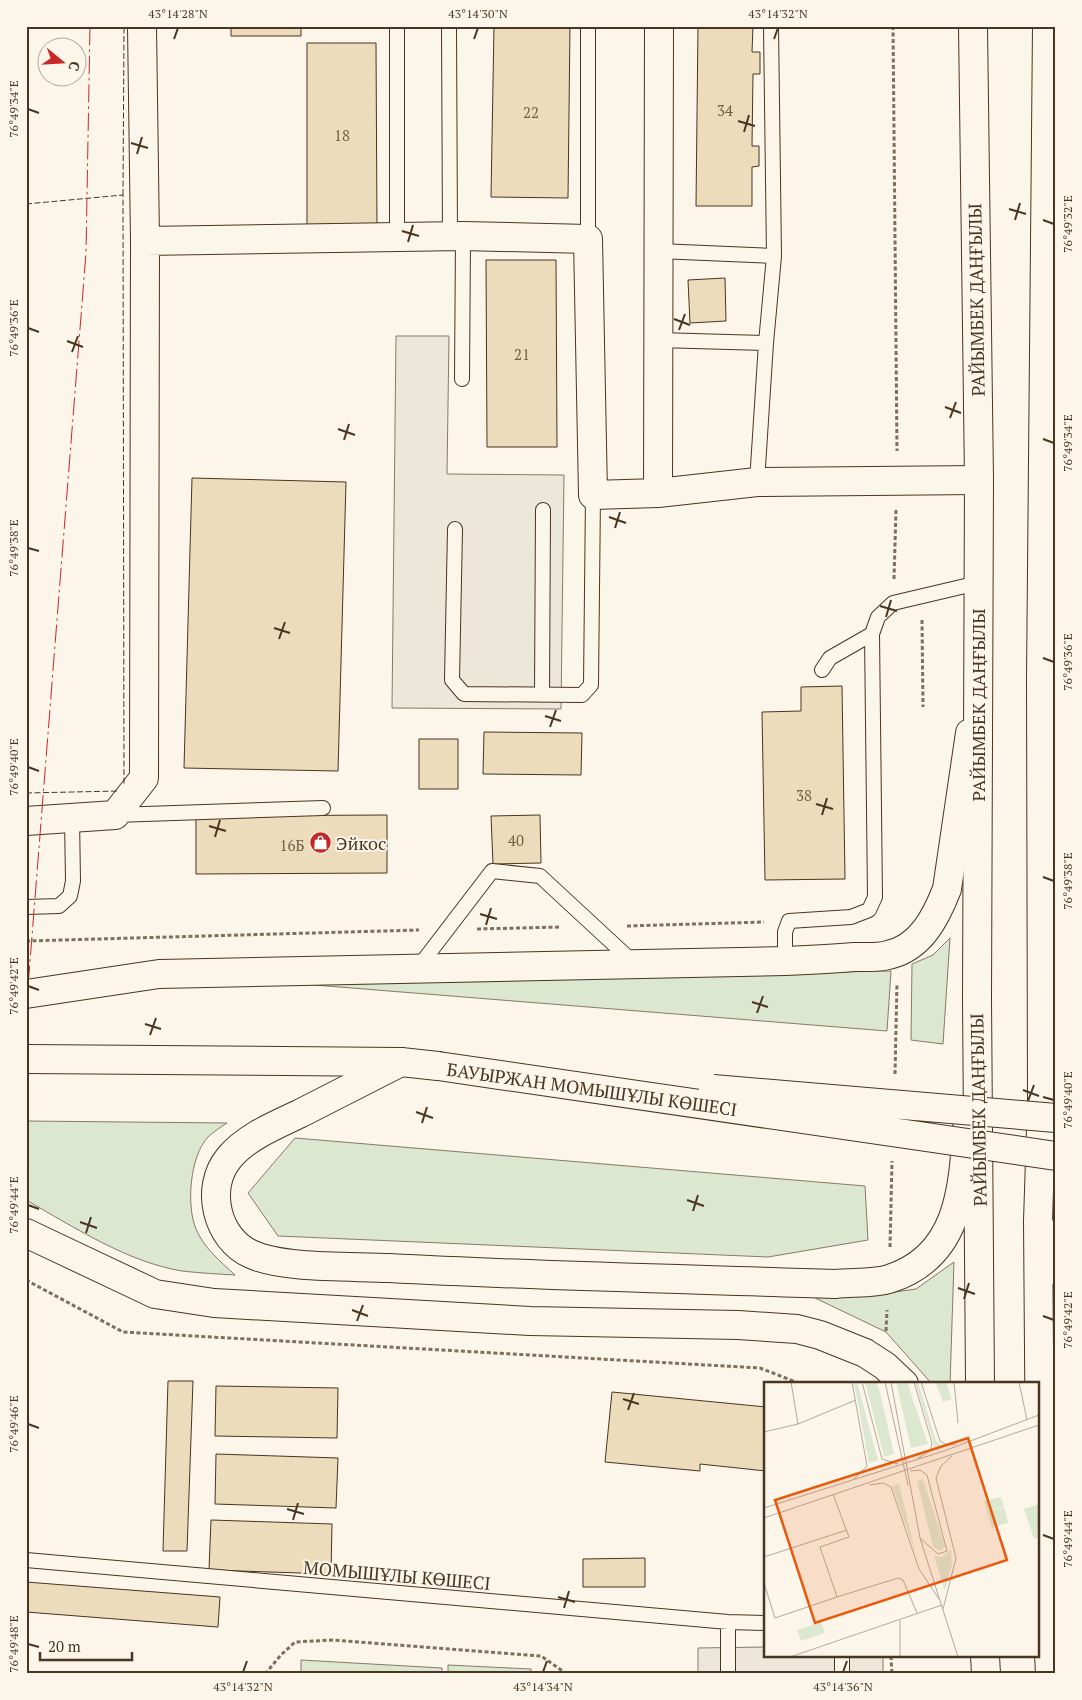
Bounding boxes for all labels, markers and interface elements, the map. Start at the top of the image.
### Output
text: 43°14'28"N [148,6,208,21]
text: 43°14'30"N [448,6,508,21]
text: 43°14'32"N [748,6,808,21]
north arrow [38,38,88,88]
text: С [64,59,85,73]
text: 76°49'34"E [6,80,21,138]
house number: 34 [717,100,733,120]
house number: 22 [523,102,539,122]
house number: 18 [334,125,350,145]
text: 76°49'32"E [1060,195,1075,253]
street label: РАЙЫМБЕК ДАҢҒЫЛЫ [962,203,990,397]
text: 76°49'36"E [6,299,21,357]
house number: 21 [514,344,530,364]
text: 76°49'34"E [1060,414,1075,472]
text: 76°49'38"E [6,519,21,577]
street label: РАЙЫМБЕК ДАҢҒЫЛЫ [966,609,990,802]
text: 76°49'36"E [1060,633,1075,691]
text: 76°49'40"E [6,738,21,796]
house number: 38 [796,785,812,805]
house number: 40 [508,830,524,850]
shop icon: Эйкос [308,831,332,855]
place label: Эйкос [336,831,386,855]
house number: 16Б [280,835,305,855]
text: 76°49'38"E [1060,852,1075,910]
text: 76°49'42"E [6,957,21,1015]
street label: РАЙЫМБЕК ДАҢҒЫЛЫ [964,1013,992,1207]
street label: БАУЫРЖАН МОМЫШҰЛЫ КӨШЕСІ [445,1057,739,1121]
text: 76°49'40"E [1060,1071,1075,1129]
text: 76°49'44"E [6,1176,21,1234]
text: 76°49'42"E [1060,1291,1075,1349]
inset map [764,1382,1040,1658]
text: 76°49'46"E [6,1395,21,1453]
text: 76°49'44"E [1060,1510,1075,1568]
street label: МОМЫШҰЛЫ КӨШЕСІ [302,1555,492,1595]
text: 76°49'48"E [6,1615,21,1673]
scale bar [40,1630,132,1662]
text: 20 m [48,1636,81,1656]
text: 43°14'32"N [213,1679,273,1694]
text: 43°14'34"N [513,1679,573,1694]
text: 43°14'36"N [813,1679,873,1694]

